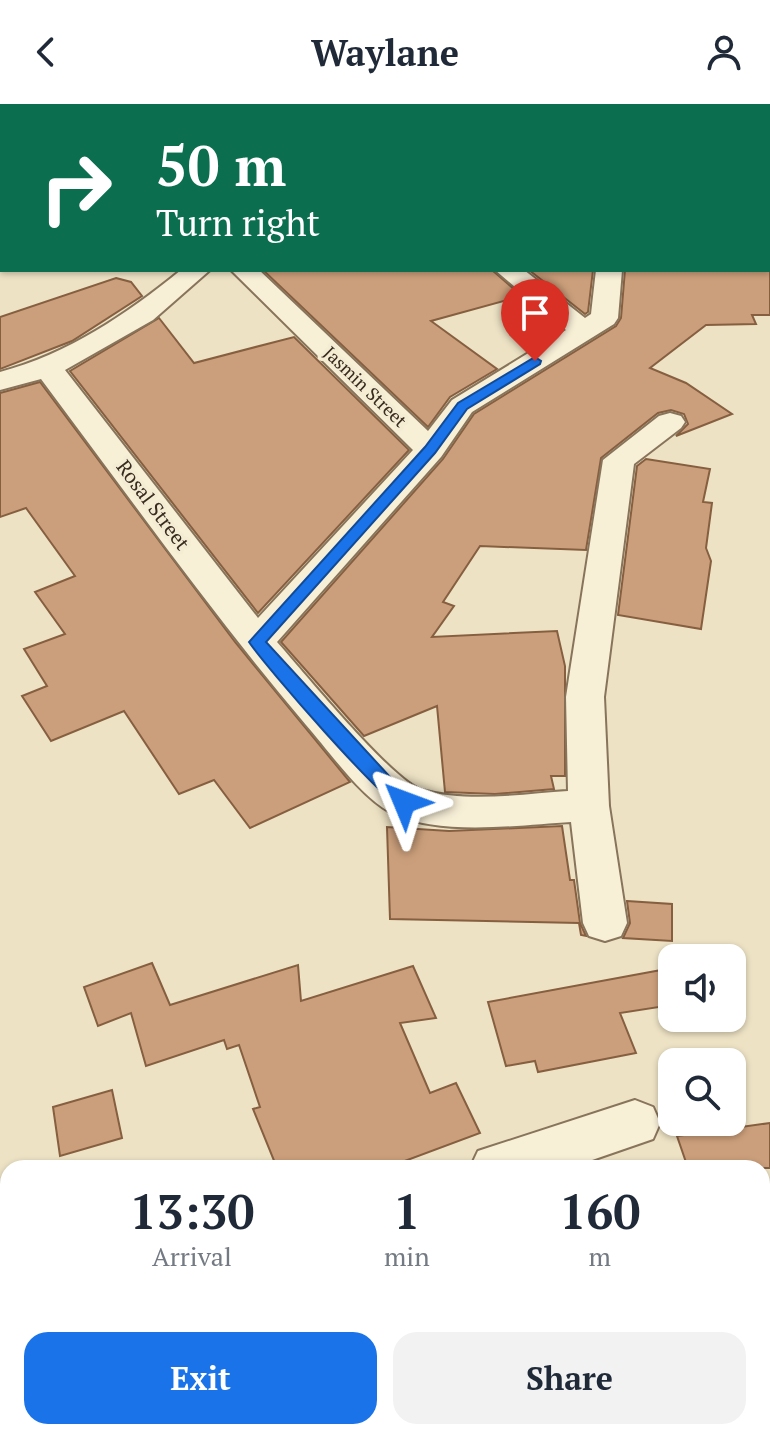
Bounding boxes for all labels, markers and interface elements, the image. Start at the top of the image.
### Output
text: Waylane [311,29,459,76]
icon: back [24,30,68,74]
icon: person [702,30,746,74]
text: 50 m [156,128,286,202]
icon: right [24,136,128,240]
text: Turn right [156,199,320,246]
pin [501,279,569,361]
icon: arrive [513,291,557,335]
street label: Jasmin Street [319,340,413,432]
street label: Rosal Street [111,454,197,556]
position arrow [362,760,446,844]
map controls [658,944,746,1136]
button: sound [658,944,746,1032]
button: search [658,1048,746,1136]
text: 13:30 [129,1179,254,1243]
text: 1 [393,1179,420,1243]
text: 160 [559,1179,641,1243]
text: Arrival [152,1239,232,1273]
text: min [384,1239,430,1273]
text: m [589,1239,611,1273]
button: Exit [24,1332,377,1424]
button: Share [393,1332,746,1424]

